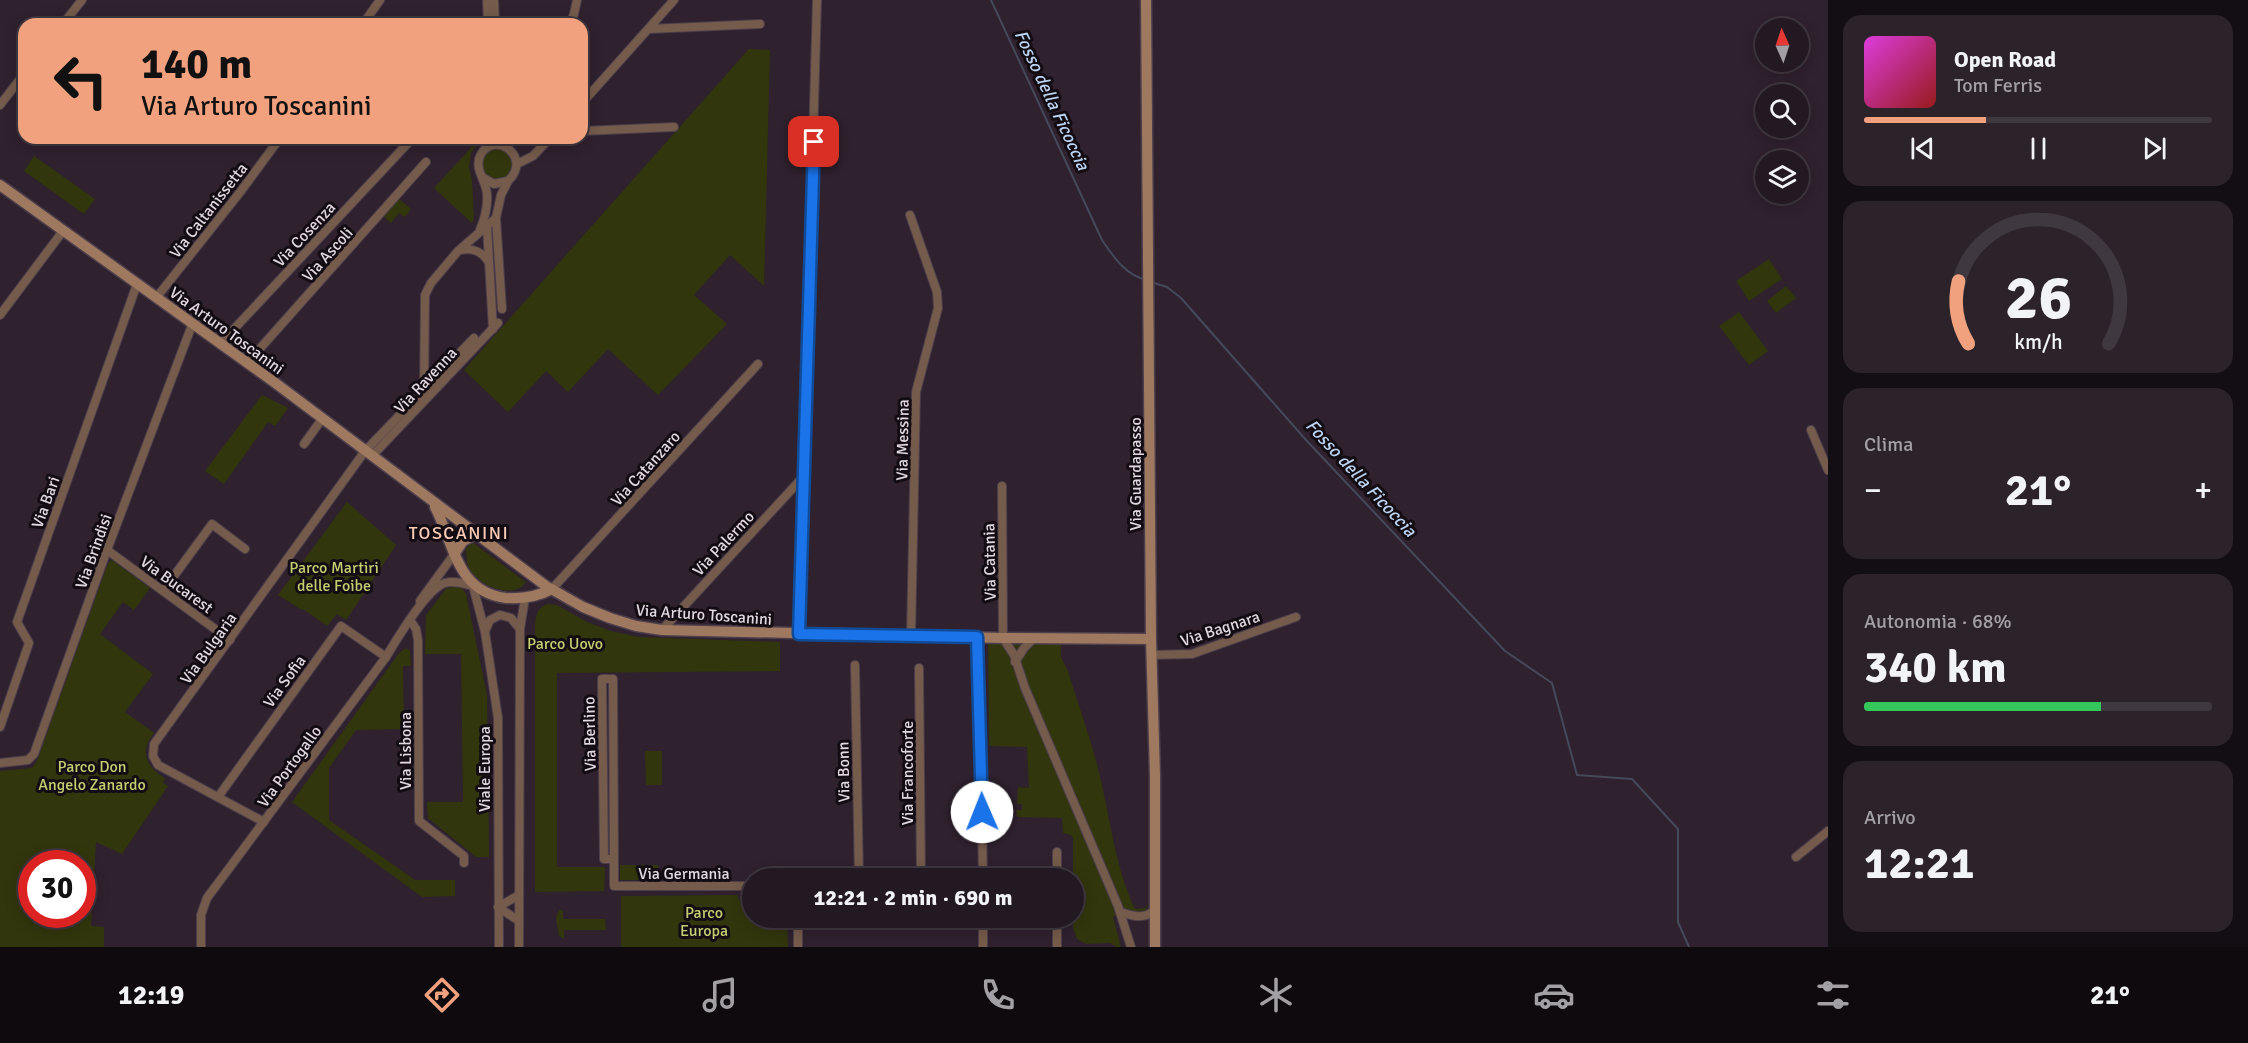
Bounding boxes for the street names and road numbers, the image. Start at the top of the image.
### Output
street label: Via Caltanissetta [165,159,252,262]
street label: Via Cosenza [269,198,340,271]
street label: Via Ascoli [298,223,357,286]
street label: Via Arturo Toscanini [165,283,288,379]
street label: Via Ravenna [390,343,461,418]
street label: Via Messina [892,399,914,481]
street label: Via Guardapasso [1126,417,1146,531]
street label: Via Catanzaro [607,427,685,510]
street label: Via Bari [27,474,64,531]
street label: Via Palermo [689,507,759,580]
street label: Via Brindisi [71,511,117,591]
street label: Via Catania [979,523,1001,601]
street label: Via Bucarest [136,552,217,618]
street label: Via Arturo Toscanini [635,600,773,630]
street label: Via Bagnara [1178,607,1262,651]
street label: Via Bulgaria [176,609,241,688]
street label: Via Sofia [259,652,310,712]
street label: Via Berlino [579,696,601,772]
street label: Via Lisbona [396,712,416,790]
street label: Via Francoforte [898,721,918,825]
street label: Via Portogallo [253,722,326,811]
street label: Viale Europa [475,726,495,812]
street label: Via Bonn [833,742,855,802]
street label: Via Germania [638,864,730,884]

